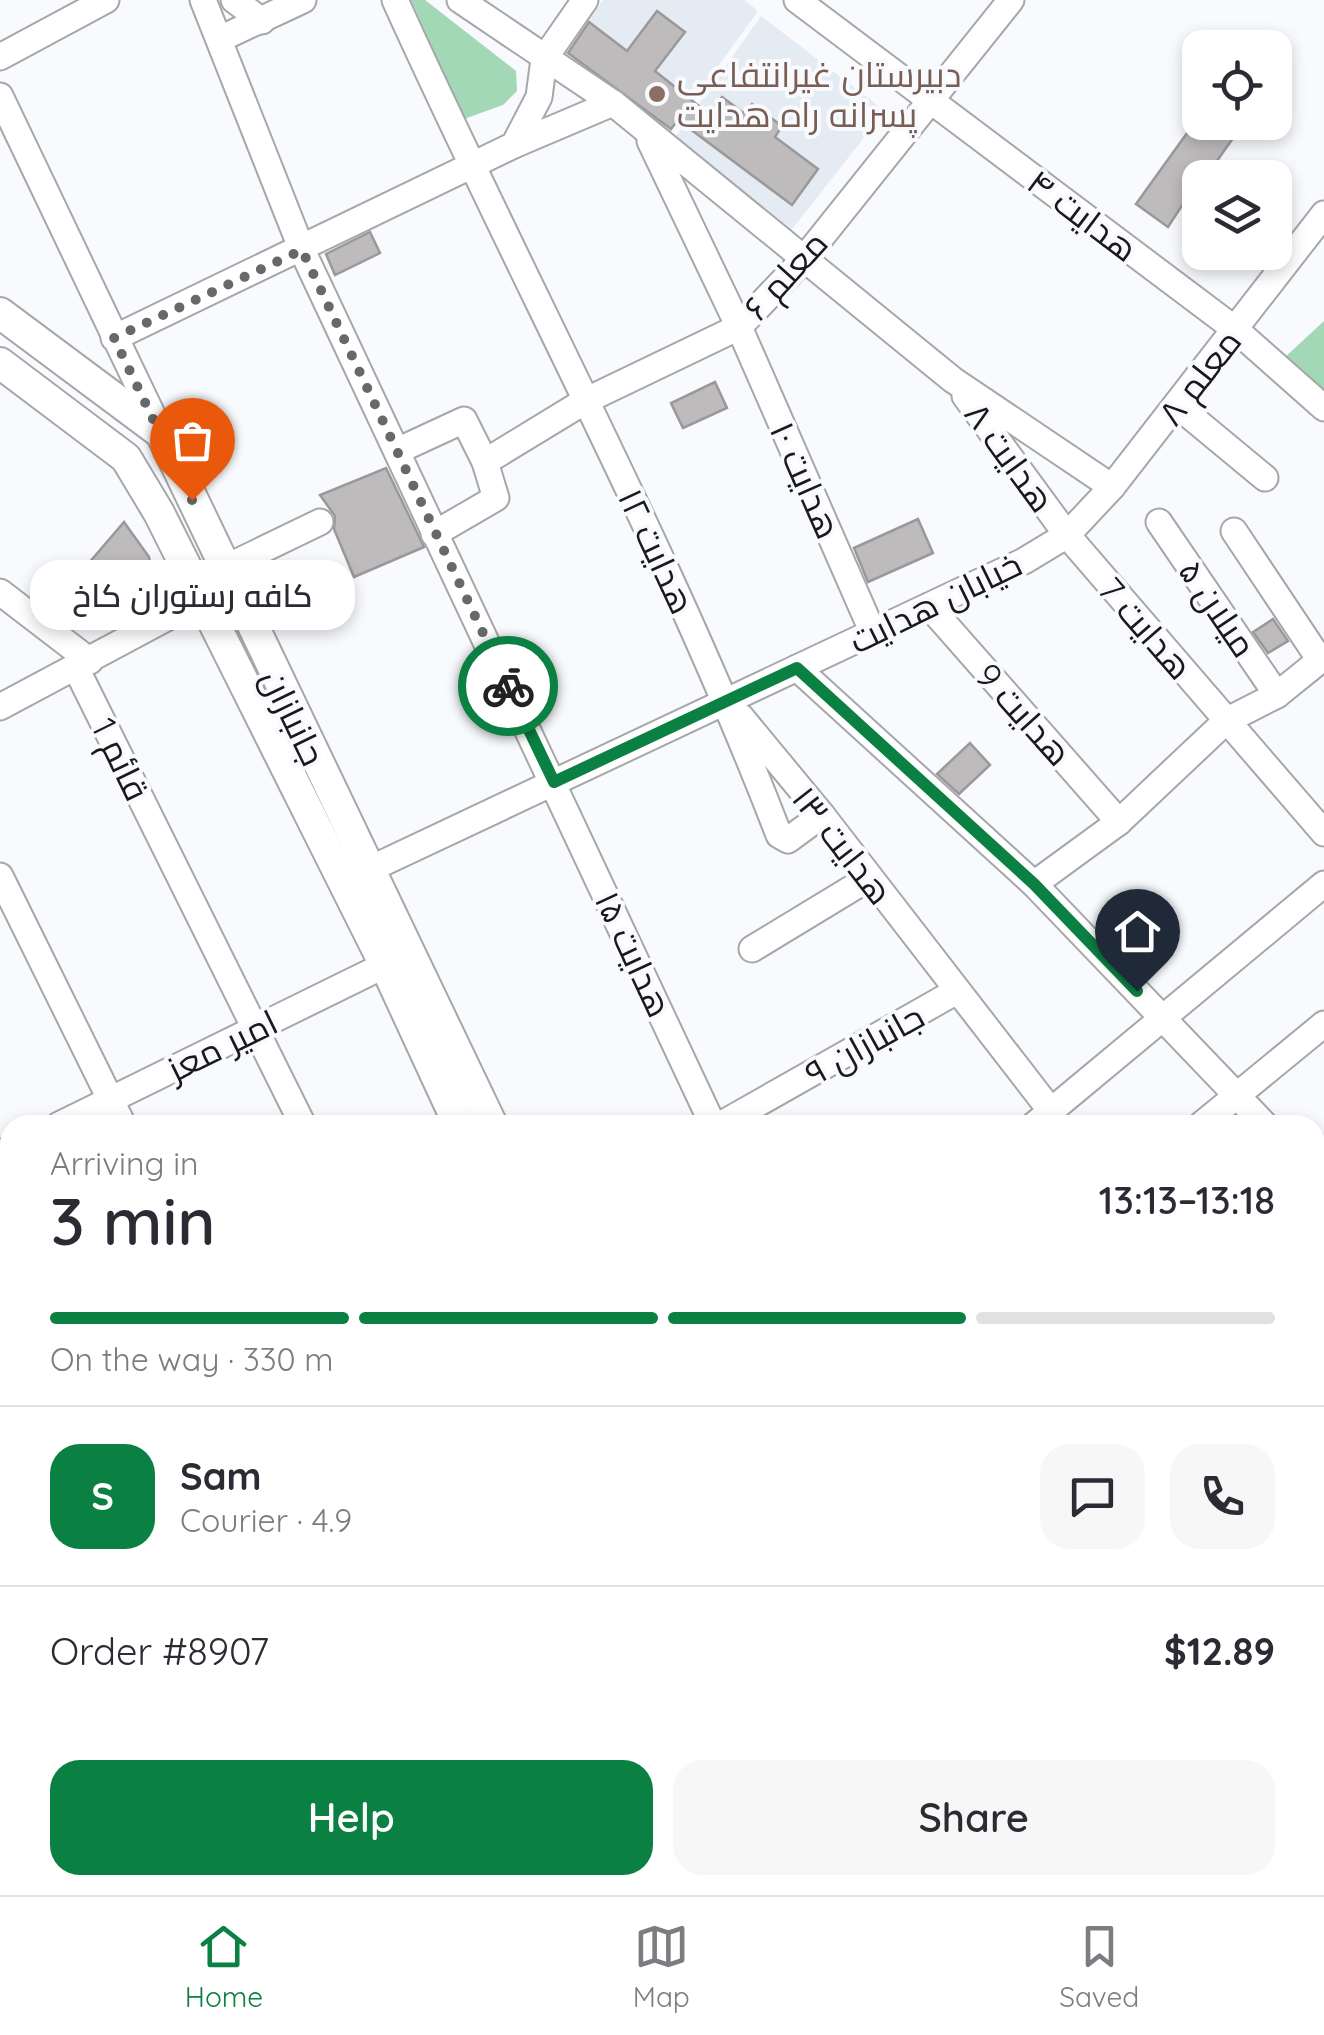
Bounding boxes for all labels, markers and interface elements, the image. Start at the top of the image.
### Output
map controls [1182,30,1292,270]
button: locate [1182,30,1292,140]
place label: دبیرستان غیرانتفاعی پسرانه راه هدایت [677,52,961,138]
marker: دبیرستان غیرانتفاعی پسرانه راه هدایت [646,83,668,105]
street label: هدایت ۴ [1019,159,1147,271]
button: layers [1182,160,1292,270]
street label: معلم ۶ [734,221,839,331]
street label: معلم ۸ [1148,320,1253,436]
street label: هدایت ۸ [955,393,1065,521]
pin [150,398,235,501]
icon: bag [165,413,220,468]
street label: هدایت ۱۰ [761,415,851,545]
street label: هدایت ۱۲ [609,482,705,620]
street label: خیابان هدایت [842,541,1028,663]
street label: میلان ۵ [1169,551,1267,665]
callout: کافه رستوران کاخ [29,560,354,630]
street label: هدایت 7 [1090,568,1202,688]
text: کافه رستوران کاخ [72,575,313,615]
courier [458,636,558,736]
street label: هدایت 9 [966,654,1082,774]
icon: bike [481,659,536,714]
street label: جانبازان [252,662,336,772]
street label: قائم 1 [80,710,160,809]
street label: هدایت ۱۳ [783,777,903,913]
street label: هدایت ۱۵ [586,884,682,1024]
pin [1095,889,1180,992]
icon: home [1110,904,1165,959]
street label: جانبازان ۹ [797,993,931,1095]
street label: امیر معز [158,999,284,1091]
text: Arriving in [50,1143,199,1183]
text: 13:13–13:18 [1099,1176,1275,1224]
text: 3 min [50,1180,216,1261]
text: On the way · 330 m [50,1339,334,1379]
button: chat [1040,1444,1145,1549]
button: phone [1170,1444,1275,1549]
text: Sam [180,1452,262,1500]
text: S [91,1472,114,1520]
text: Courier · 4.9 [180,1500,352,1540]
text: Order #8907 [50,1627,269,1675]
text: $12.89 [1164,1627,1275,1675]
button: Help [50,1760,653,1875]
button: Share [673,1760,1275,1875]
tab: Home [185,1919,263,2014]
tab: Map [633,1919,690,2014]
tab: Saved [1059,1919,1139,2014]

